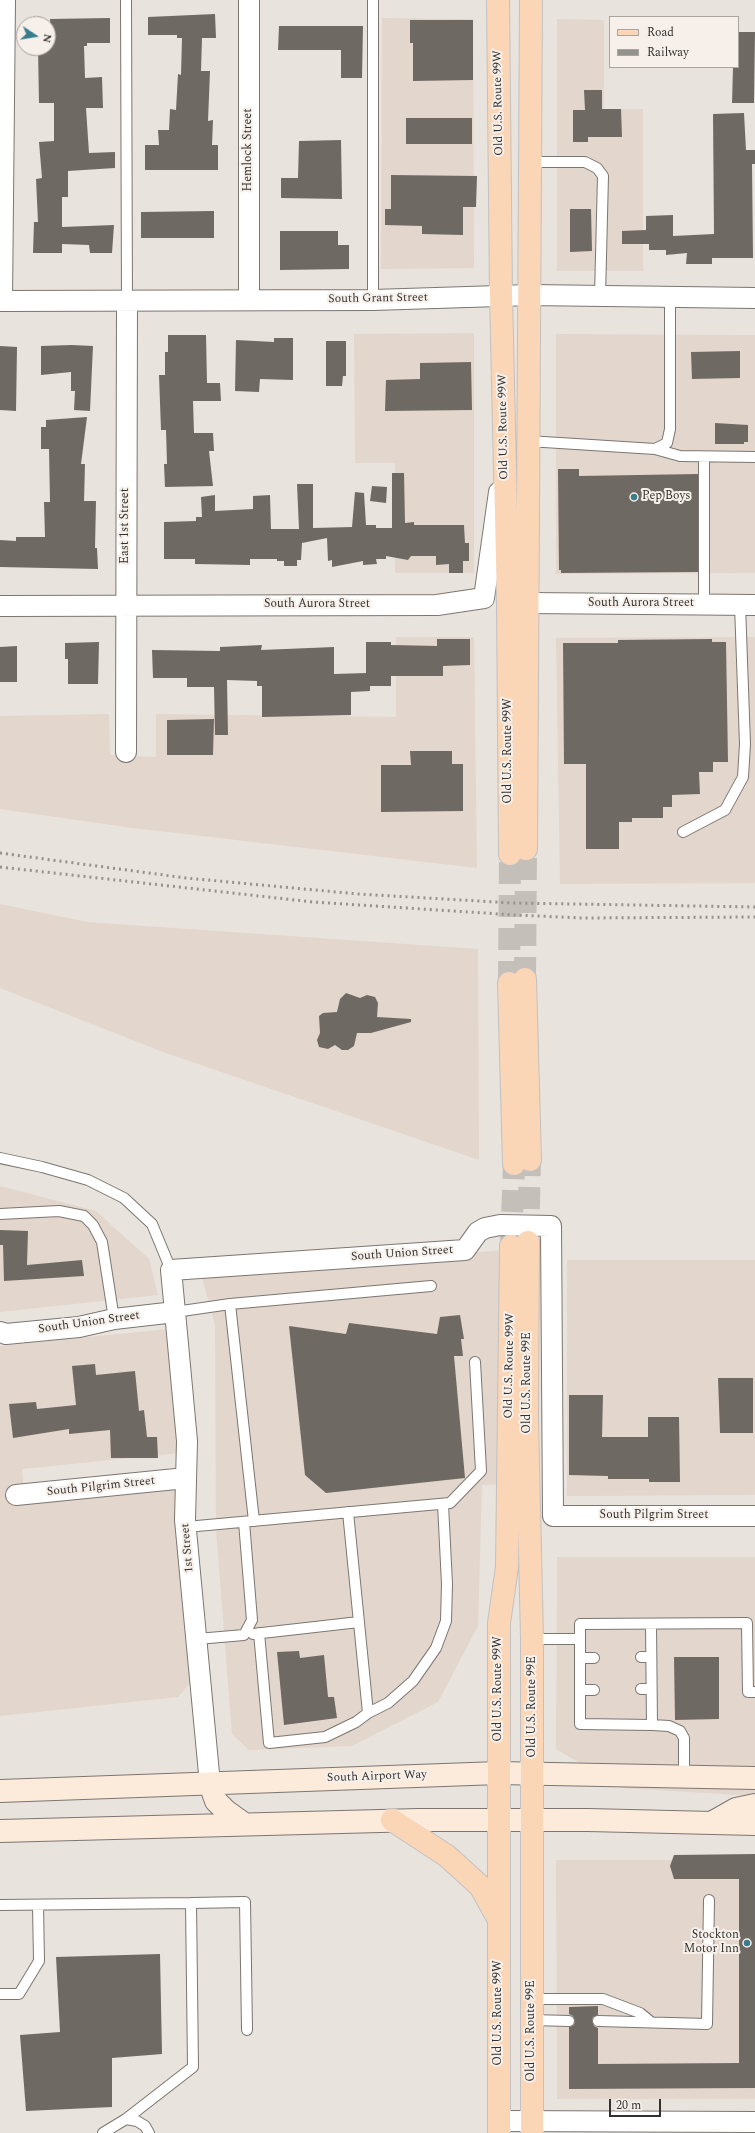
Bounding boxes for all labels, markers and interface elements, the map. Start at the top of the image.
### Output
north arrow [16,16,56,56]
legend [609,16,739,68]
text: Road [647,23,674,42]
text: N [38,32,56,45]
text: Railway [647,43,689,62]
street label: Old U.S. Route 99W [491,50,507,156]
street label: Hemlock Street [242,109,256,191]
street label: South Grant Street [328,291,428,307]
street label: Old U.S. Route 99W [496,374,512,480]
street label: East 1st Street [119,488,133,564]
place label: Pep Boys [642,490,690,504]
marker: Pep Boys [629,492,639,502]
street label: South Aurora Street [588,597,694,611]
street label: South Aurora Street [264,598,370,612]
street label: Old U.S. Route 99W [502,698,516,804]
street label: South Union Street [351,1243,453,1265]
street label: South Union Street [37,1309,141,1337]
street label: Old U.S. Route 99W [502,1313,518,1419]
street label: Old U.S. Route 99E [521,1332,535,1434]
street label: South Pilgrim Street [46,1474,156,1500]
street label: South Pilgrim Street [600,1509,708,1523]
street label: 1st Street [179,1523,197,1573]
street label: Old U.S. Route 99W [492,1636,506,1742]
street label: Old U.S. Route 99E [526,1656,540,1758]
street label: South Airport Way [327,1768,427,1786]
place label: Stockton Motor Inn [684,1929,739,1957]
marker: Stockton Motor Inn [742,1938,752,1948]
street label: Old U.S. Route 99W [492,1960,506,2066]
street label: Old U.S. Route 99E [525,1980,539,2082]
scale bar [611,2091,663,2117]
text: 20 m [616,2096,641,2115]

